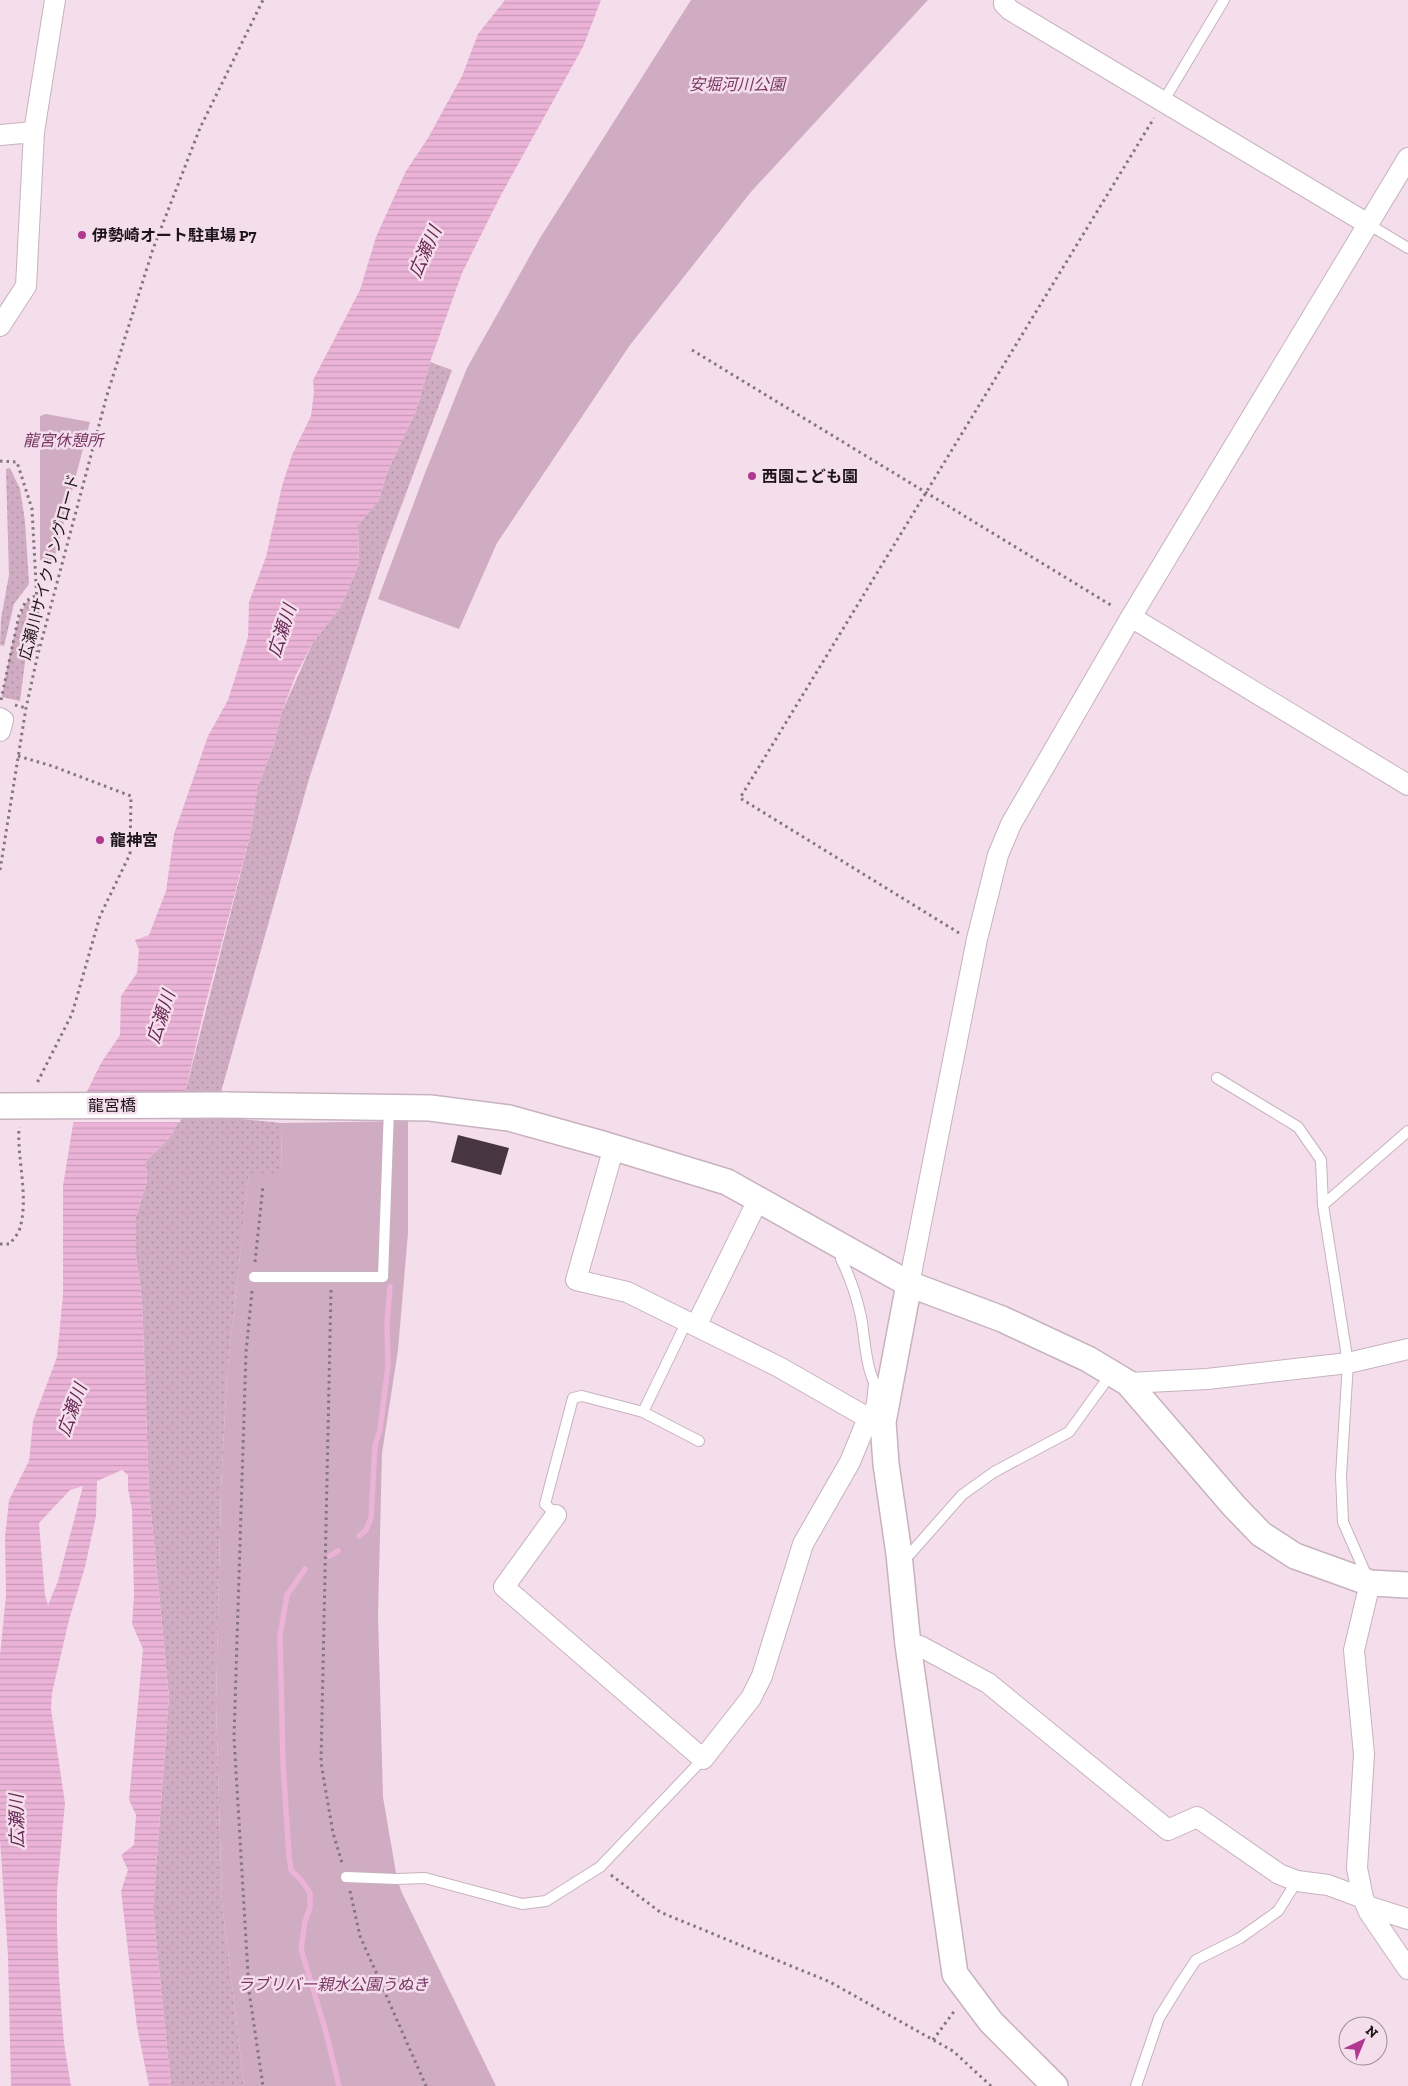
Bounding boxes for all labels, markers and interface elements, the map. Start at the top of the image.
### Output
park label: 安堀河川公園 [689,75,787,94]
water label: 広瀬川 [404,221,447,281]
place label: 伊勢崎オート駐車場 P7 [91,226,257,245]
marker: 伊勢崎オート駐車場 P7 [76,229,88,241]
park label: 龍宮休憩所 [23,431,106,450]
place label: 西園こども園 [762,467,858,486]
marker: 西園こども園 [746,470,758,482]
street label: 広瀬川サイクリングロード [15,472,83,662]
water label: 広瀬川 [263,600,301,660]
place label: 龍神宮 [110,831,158,850]
marker: 龍神宮 [94,834,106,846]
water label: 広瀬川 [142,986,180,1046]
street label: 龍宮橋 [88,1096,136,1115]
water label: 広瀬川 [52,1379,92,1439]
water label: 広瀬川 [5,1792,28,1848]
park label: ラブリバー親水公園うぬき [237,1975,429,1994]
north arrow [1338,2016,1388,2066]
text: N [1362,2022,1382,2042]

